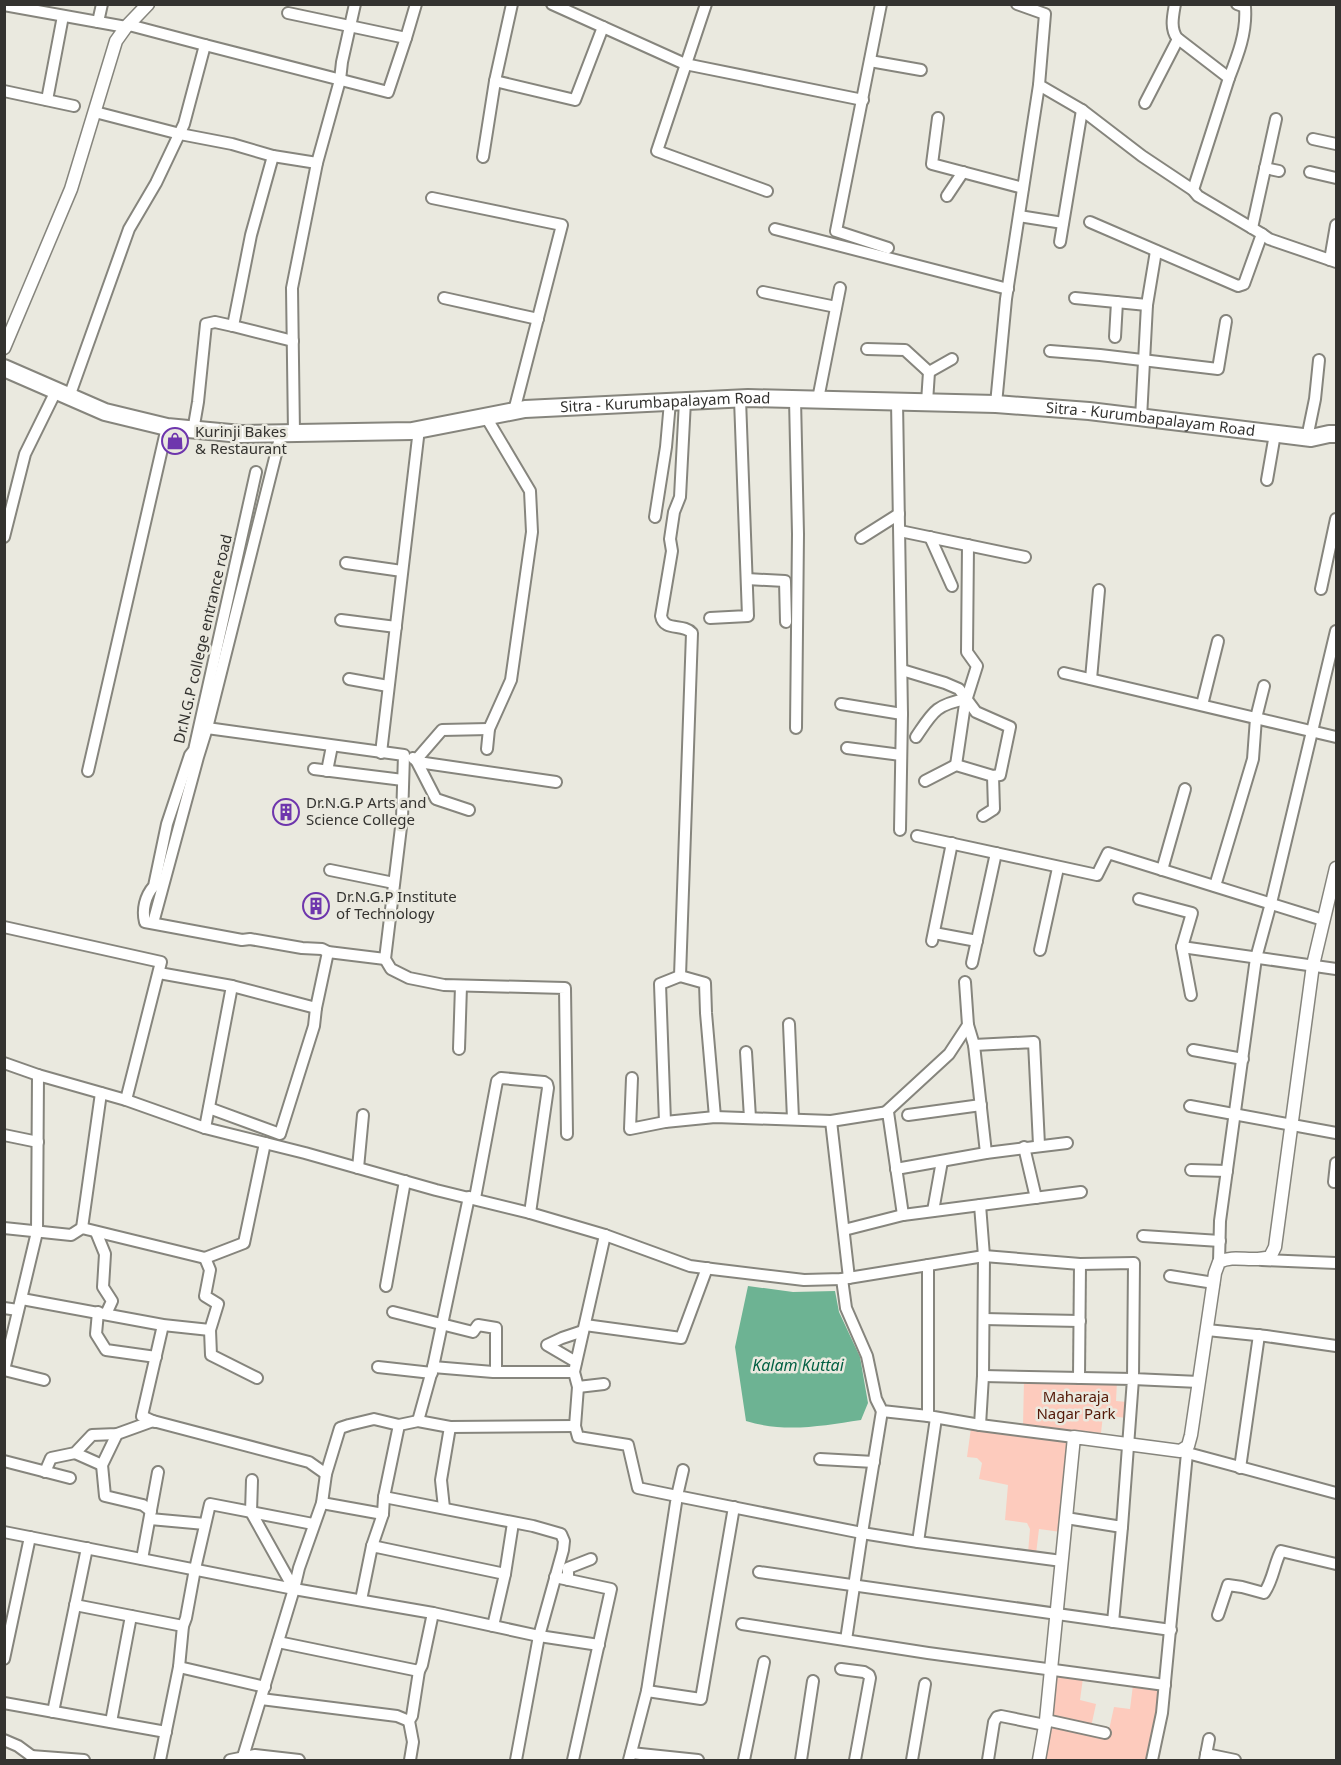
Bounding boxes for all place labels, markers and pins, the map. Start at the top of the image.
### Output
place label: Kurinji Bakes & Restaurant [195,421,288,458]
shop icon: Kurinji Bakes & Restaurant [160,426,190,456]
place label: Dr.N.G.P Arts and Science College [306,792,427,829]
building icon: Dr.N.G.P Arts and Science College [271,797,301,827]
place label: Dr.N.G.P Institute of Technology [336,886,457,923]
building icon: Dr.N.G.P Institute of Technology [301,891,331,921]

